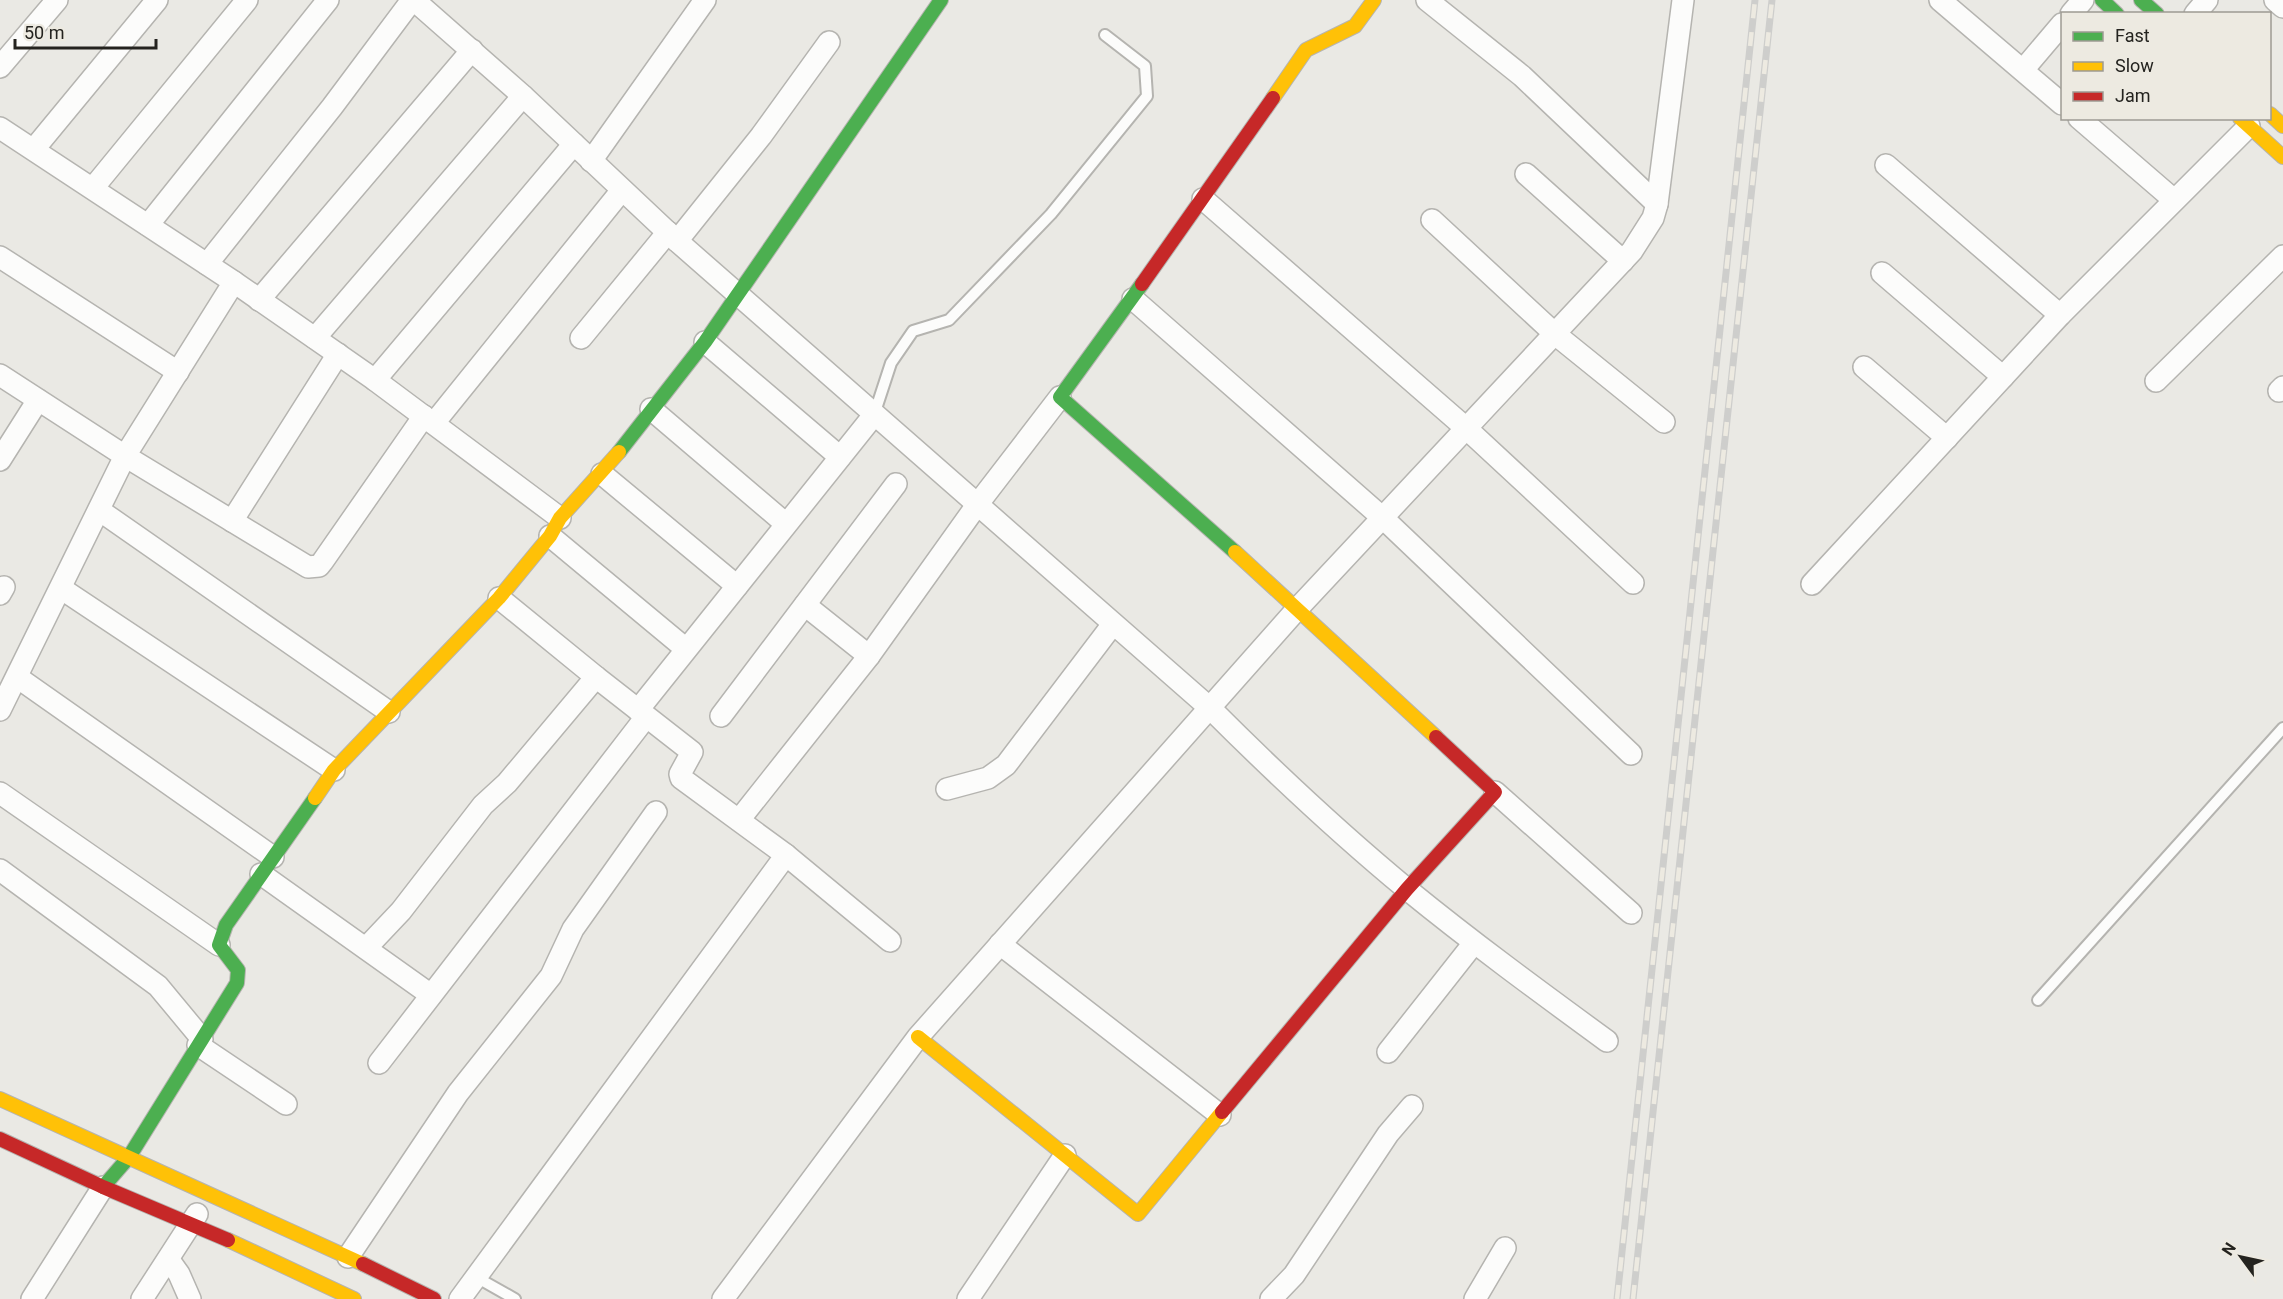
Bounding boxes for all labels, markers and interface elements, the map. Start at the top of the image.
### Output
scale bar [15,12,156,50]
legend [2061,12,2271,120]
text: 50 m [24,22,64,43]
text: Fast [2115,25,2150,46]
text: Slow [2115,55,2154,76]
text: Jam [2115,85,2151,106]
north arrow [2211,1227,2271,1287]
text: N [2218,1239,2240,1259]

